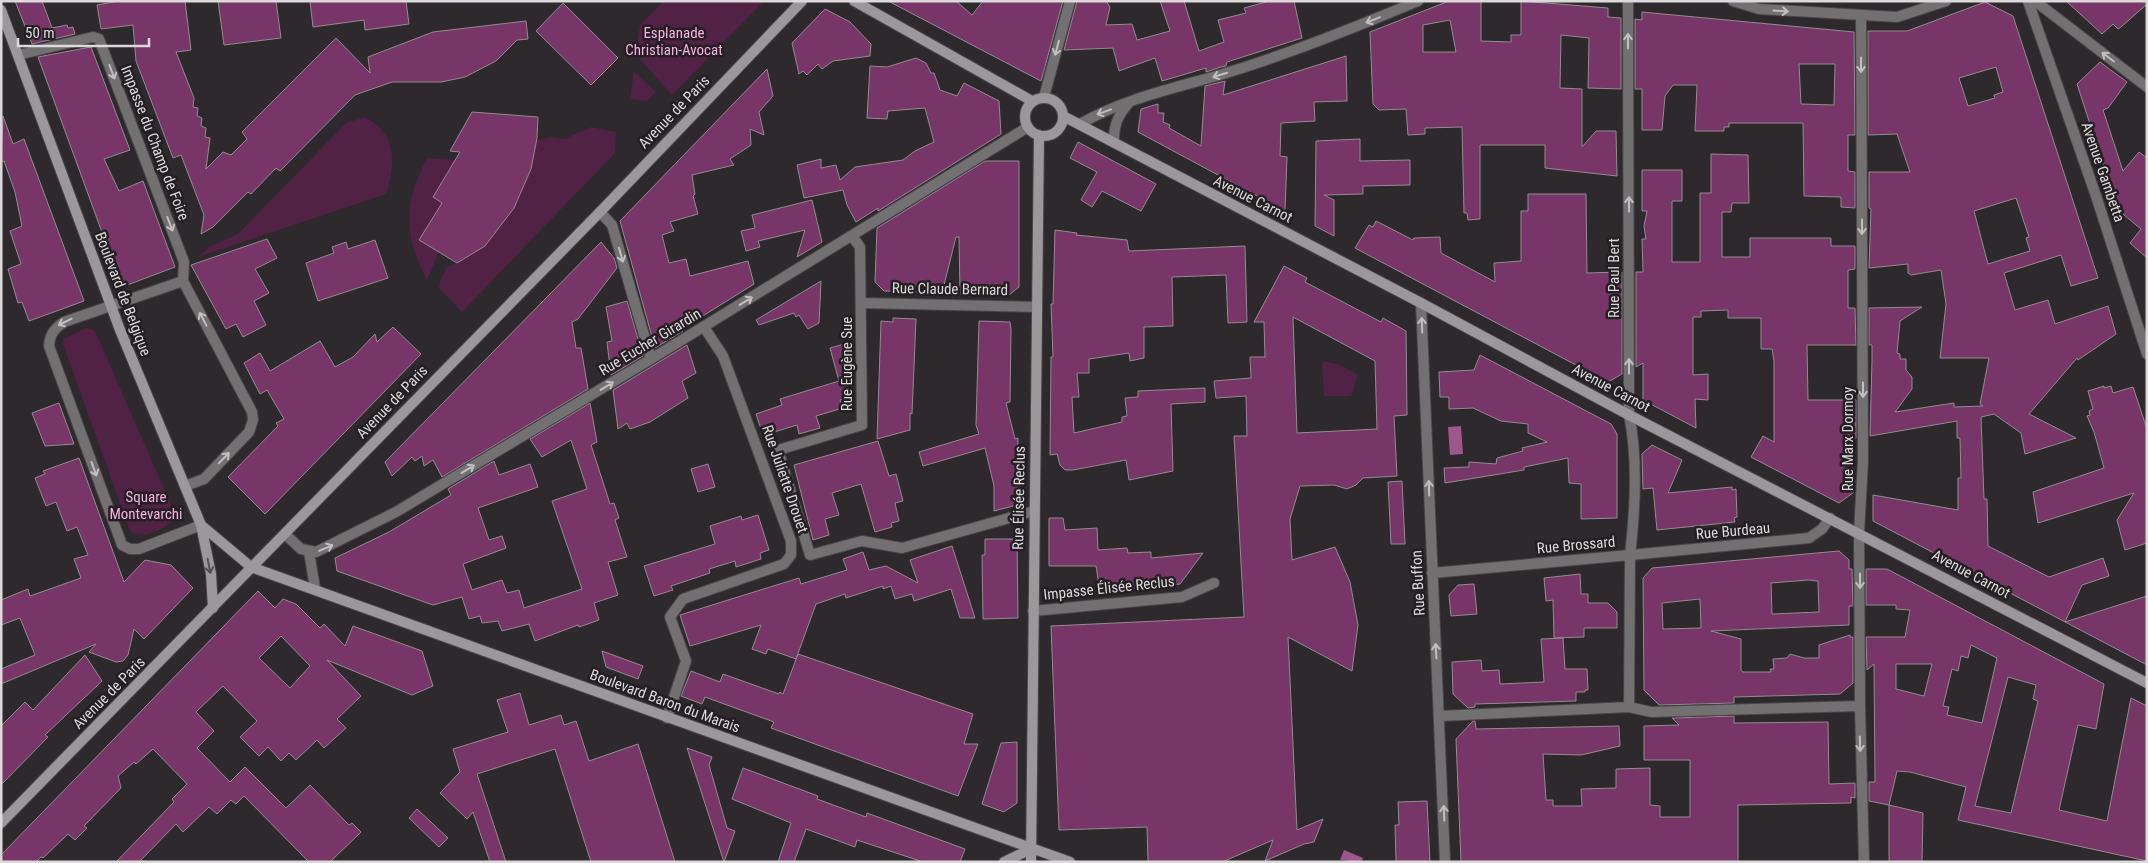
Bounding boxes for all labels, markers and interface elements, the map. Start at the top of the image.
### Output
one-way arrow [1772,6,1788,15]
scale bar [18,15,149,47]
one-way arrow [1366,15,1381,25]
text: 50 m [25,24,55,42]
park label: Esplanade Christian-Avocat [625,24,723,59]
one-way arrow [1623,33,1633,50]
one-way arrow [1052,40,1062,56]
one-way arrow [2102,52,2115,63]
one-way arrow [1856,56,1866,73]
street label: Impasse du Champ de Foire [117,63,193,223]
one-way arrow [108,64,117,79]
one-way arrow [1212,70,1228,80]
street label: Avenue de Paris [635,72,714,152]
one-way arrow [1097,108,1112,117]
street label: Avenue Gambetta [2077,120,2129,224]
street label: Avenue Carnot [1211,171,1295,227]
one-way arrow [1624,196,1634,212]
one-way arrow [166,216,175,231]
one-way arrow [1857,219,1867,235]
street label: Boulevard de Belgique [91,229,155,359]
street label: Rue Paul Bert [1605,238,1623,318]
one-way arrow [616,246,626,262]
street label: Rue Claude Bernard [892,279,1008,299]
one-way arrow [738,296,752,306]
street label: Rue Eucher Girardin [596,304,704,380]
one-way arrow [198,311,208,326]
street label: Rue Eugène Sue [838,317,856,411]
one-way arrow [58,318,73,328]
one-way arrow [1418,318,1427,334]
one-way arrow [1624,358,1634,374]
street label: Avenue Carnot [1569,360,1653,416]
street label: Avenue de Paris [353,362,432,442]
one-way arrow [600,380,614,390]
one-way arrow [1858,382,1868,398]
street label: Rue Marx Dormoy [1839,387,1857,491]
street label: Rue Juliette Drouet [758,423,812,535]
street label: Rue Élisée Reclus [1009,446,1029,550]
one-way arrow [218,452,230,465]
one-way arrow [90,461,99,476]
one-way arrow [460,464,474,474]
one-way arrow [1424,480,1433,496]
park label: Square Montevarchi [109,488,183,523]
street label: Rue Burdeau [1695,519,1771,543]
street label: Rue Brossard [1536,533,1616,557]
one-way arrow [318,543,333,552]
street label: Avenue Carnot [1929,546,2013,602]
street label: Rue Buffon [1407,550,1429,616]
one-way arrow [205,557,214,573]
street label: Impasse Élisée Reclus [1042,572,1176,604]
one-way arrow [1855,573,1865,589]
one-way arrow [1432,643,1441,659]
street label: Avenue de Paris [69,653,149,733]
street label: Boulevard Baron du Marais [587,665,743,737]
one-way arrow [1855,736,1865,752]
one-way arrow [1439,805,1448,821]

